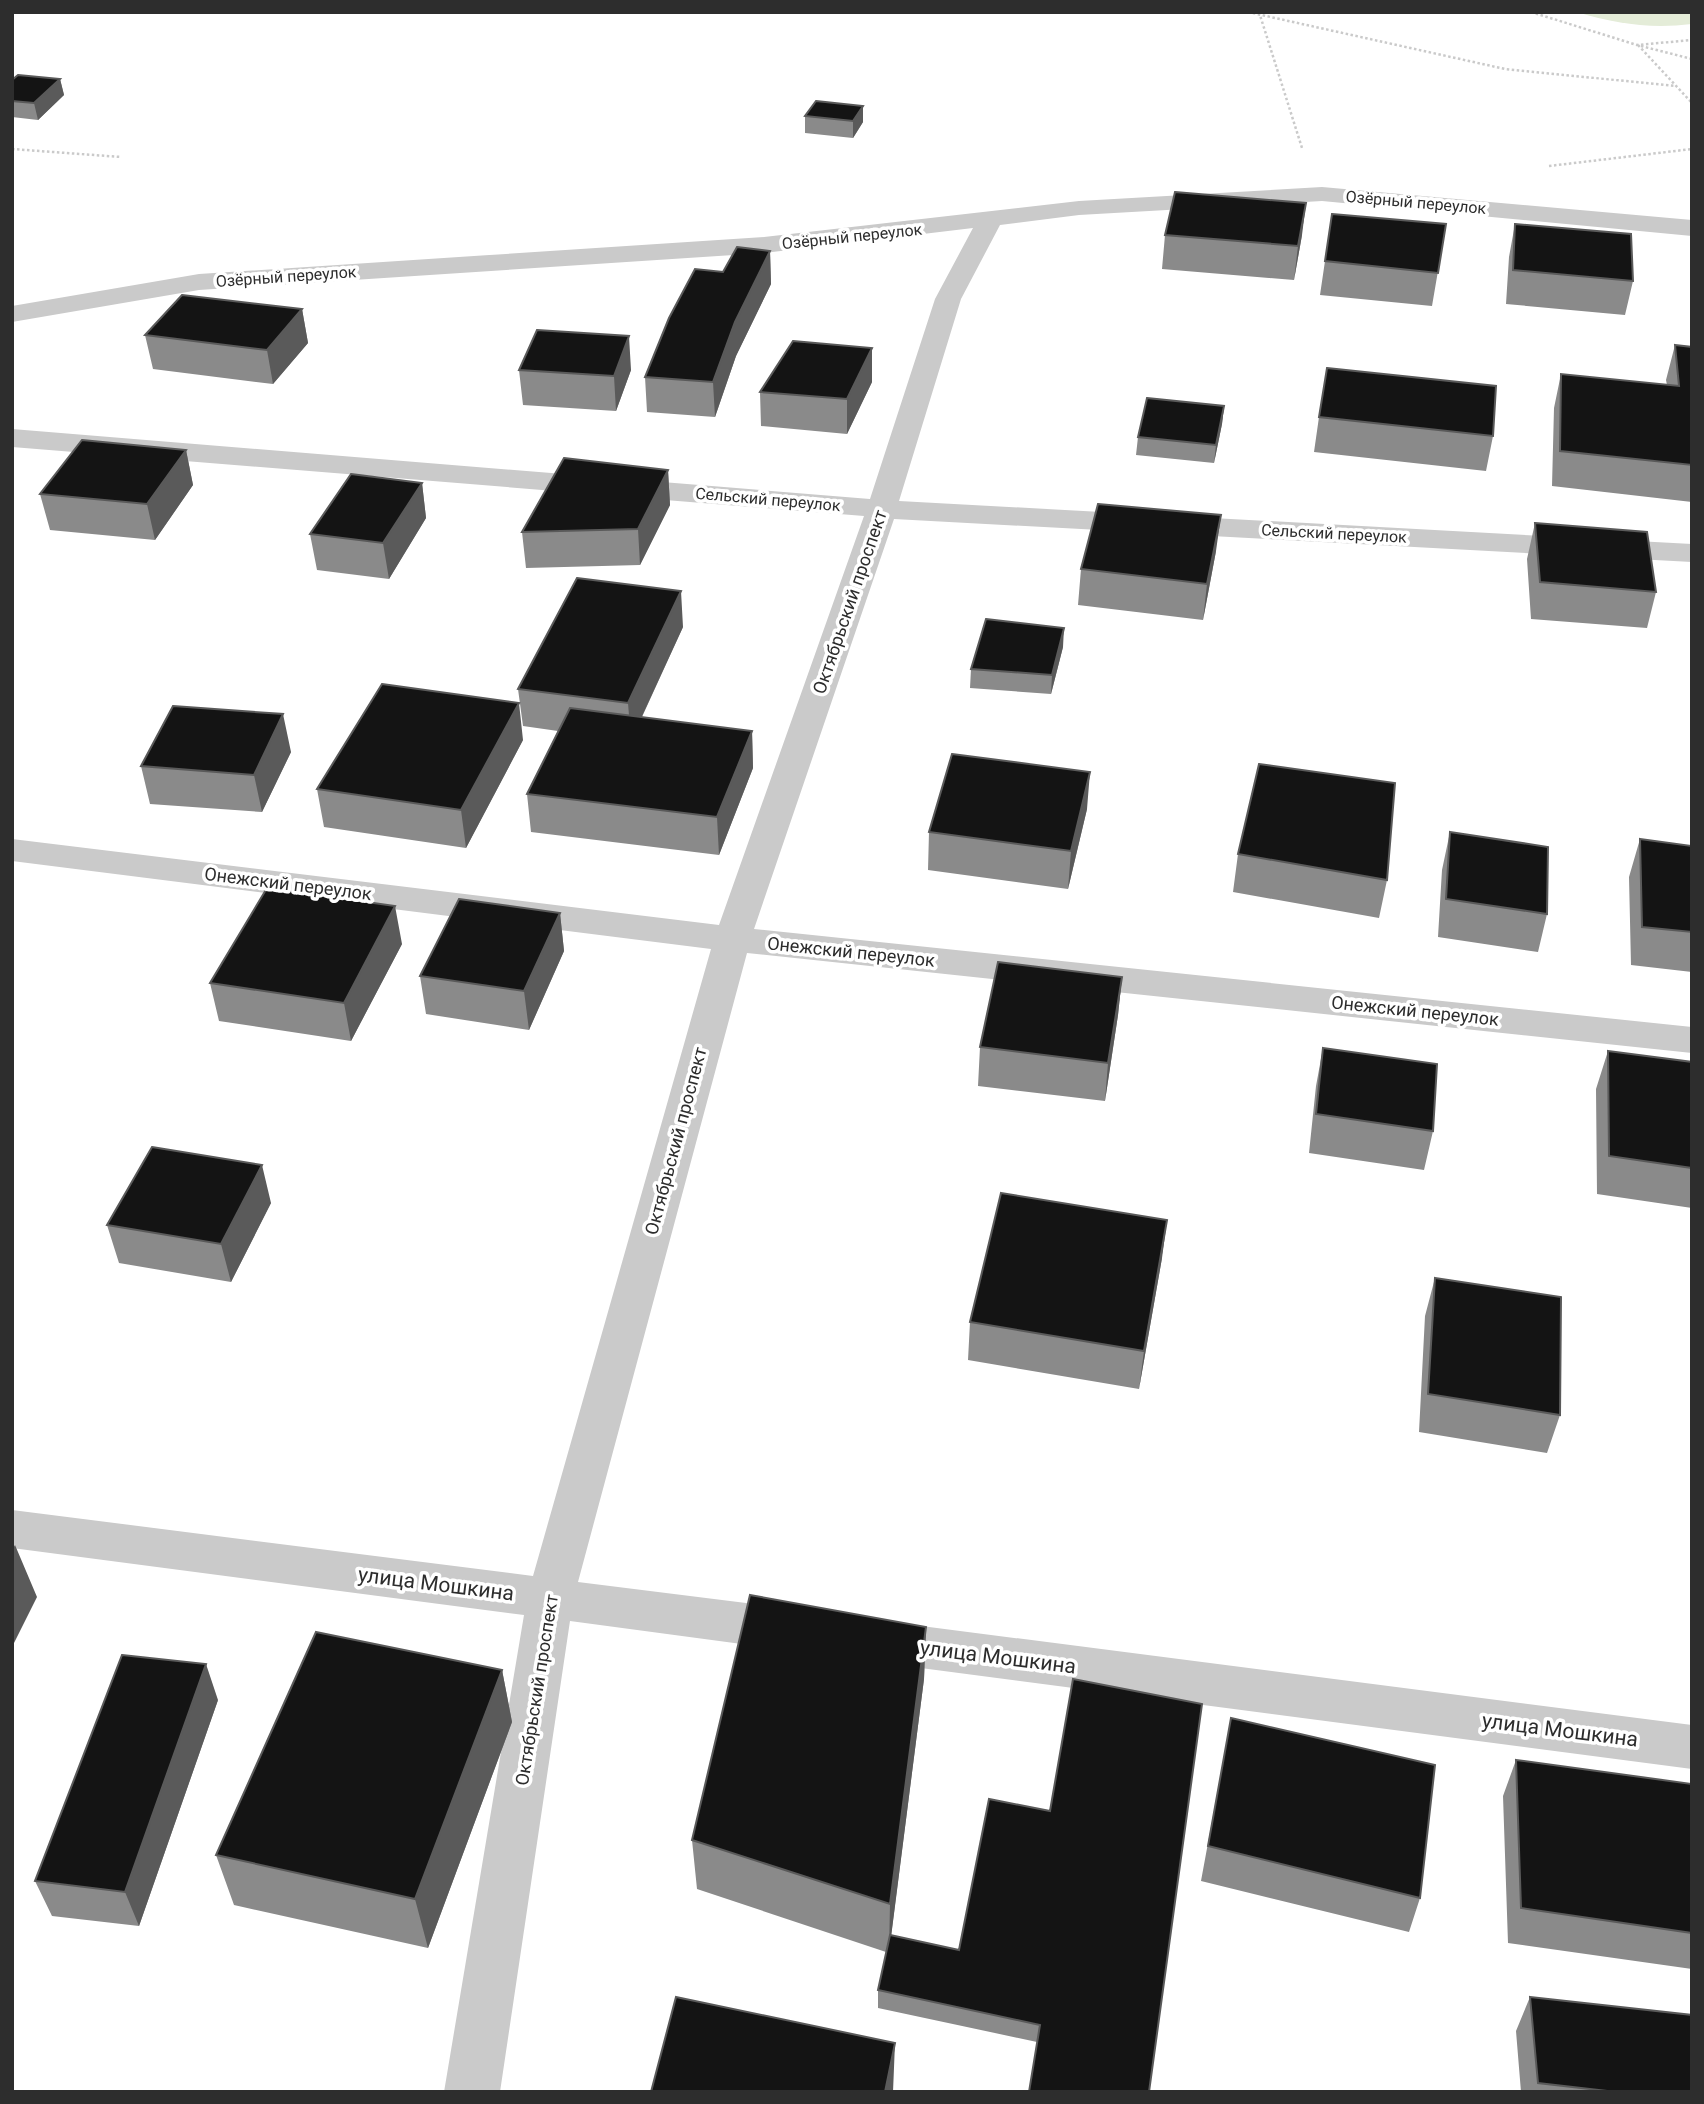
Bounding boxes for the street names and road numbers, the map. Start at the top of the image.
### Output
street label: Озёрный переулок [1345,187,1487,218]
street label: Озёрный переулок [781,220,923,253]
street label: Озёрный переулок [215,262,357,291]
street label: Сельский переулок [695,484,842,515]
street label: Октябрьский проспект [808,507,891,697]
street label: Сельский переулок [1261,520,1408,547]
street label: Онежский переулок [203,863,373,904]
street label: Онежский переулок [766,932,936,971]
street label: Онежский переулок [1330,991,1500,1030]
street label: Октябрьский проспект [640,1045,711,1237]
street label: улица Мошкина [357,1563,515,1605]
street label: Октябрьский проспект [511,1593,562,1787]
street label: улица Мошкина [919,1636,1077,1678]
street label: улица Мошкина [1481,1709,1639,1751]

